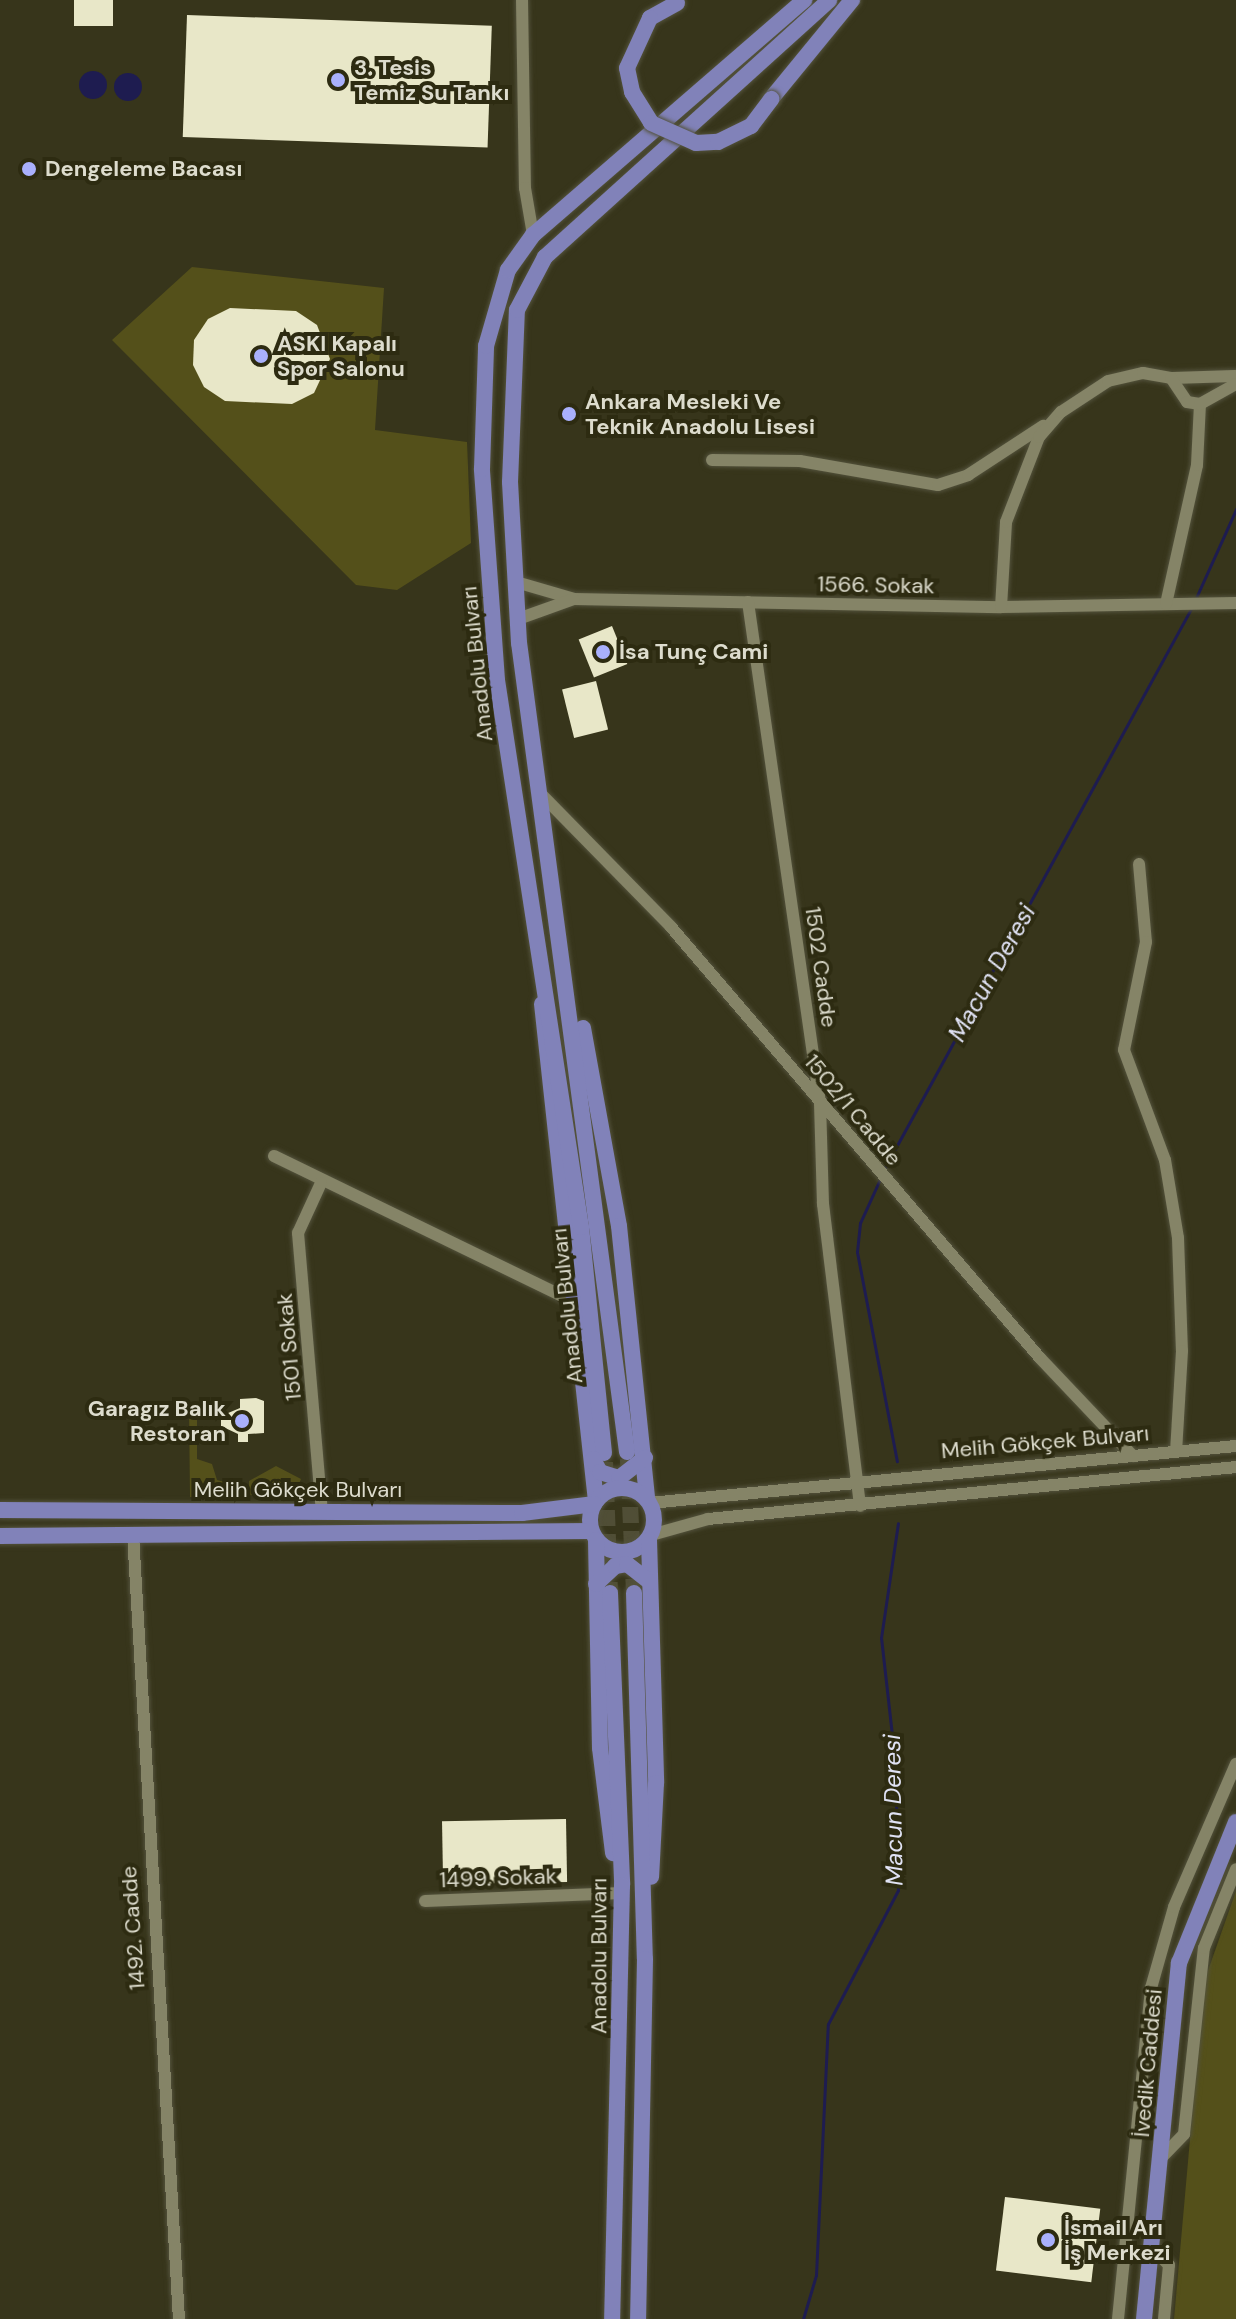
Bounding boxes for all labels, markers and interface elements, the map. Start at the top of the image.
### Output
place label: 3. Tesis Temiz Su Tankı [354,54,509,106]
marker: 3. Tesis Temiz Su Tankı [329,71,347,89]
place label: Dengeleme Bacası [45,156,242,182]
marker: Dengeleme Bacası [20,160,38,178]
place label: ASKI Kapalı Spor Salonu [277,330,405,382]
marker: ASKI Kapalı Spor Salonu [252,347,270,365]
place label: Ankara Mesleki Ve Teknik Anadolu Lisesi [585,388,815,440]
marker: Ankara Mesleki Ve Teknik Anadolu Lisesi [560,405,578,423]
street label: 1566. Sokak [817,571,935,599]
street label: Anadolu Bulvarı [456,585,498,743]
place label: İsa Tunç Cami [619,639,768,665]
marker: İsa Tunç Cami [594,643,612,661]
water label: Macun Deresi [943,900,1041,1046]
street label: 1502 Cadde [799,905,843,1029]
street label: 1502/1 Cadde [799,1049,907,1171]
street label: Anadolu Bulvarı [546,1227,588,1385]
street label: 1501 Sokak [271,1292,307,1402]
place label: Garagız Balık Restoran [88,1395,226,1446]
marker: Garagız Balık Restoran [233,1412,251,1430]
street label: Melih Gökçek Bulvarı [940,1420,1150,1464]
street label: Melih Gökçek Bulvarı [194,1477,402,1503]
water label: Macun Deresi [877,1734,909,1886]
street label: 1499. Sokak [439,1863,557,1893]
street label: 1492. Cadde [115,1865,151,1991]
street label: Anadolu Bulvarı [586,1878,612,2034]
street label: İvedik Caddesi [1128,1988,1168,2138]
place label: İsmail Arı İş Merkezi [1064,2214,1170,2266]
marker: İsmail Arı İş Merkezi [1039,2231,1057,2249]

